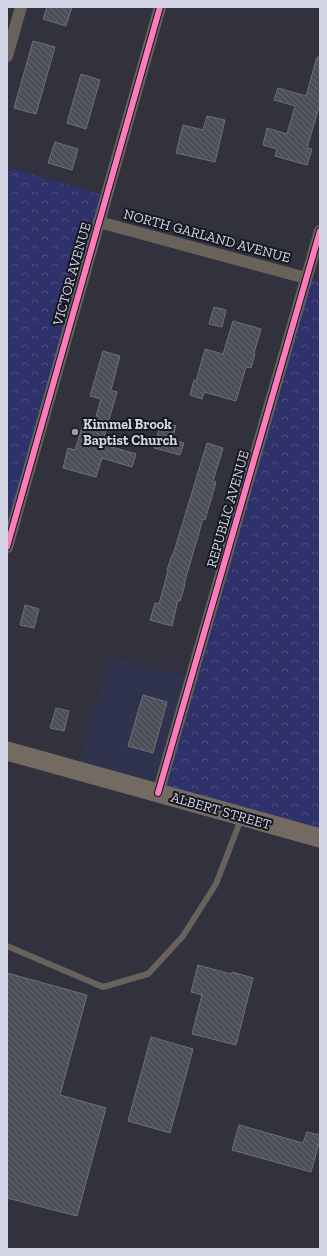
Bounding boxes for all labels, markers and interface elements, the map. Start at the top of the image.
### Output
street label: NORTH GARLAND AVENUE [122,206,292,266]
street label: VICTOR AVENUE [49,220,95,329]
place label: Kimmel Brook Baptist Church [83,416,177,449]
marker: Kimmel Brook Baptist Church [70,427,80,437]
street label: REPUBLIC AVENUE [203,448,253,570]
street label: ALBERT STREET [169,789,273,834]

